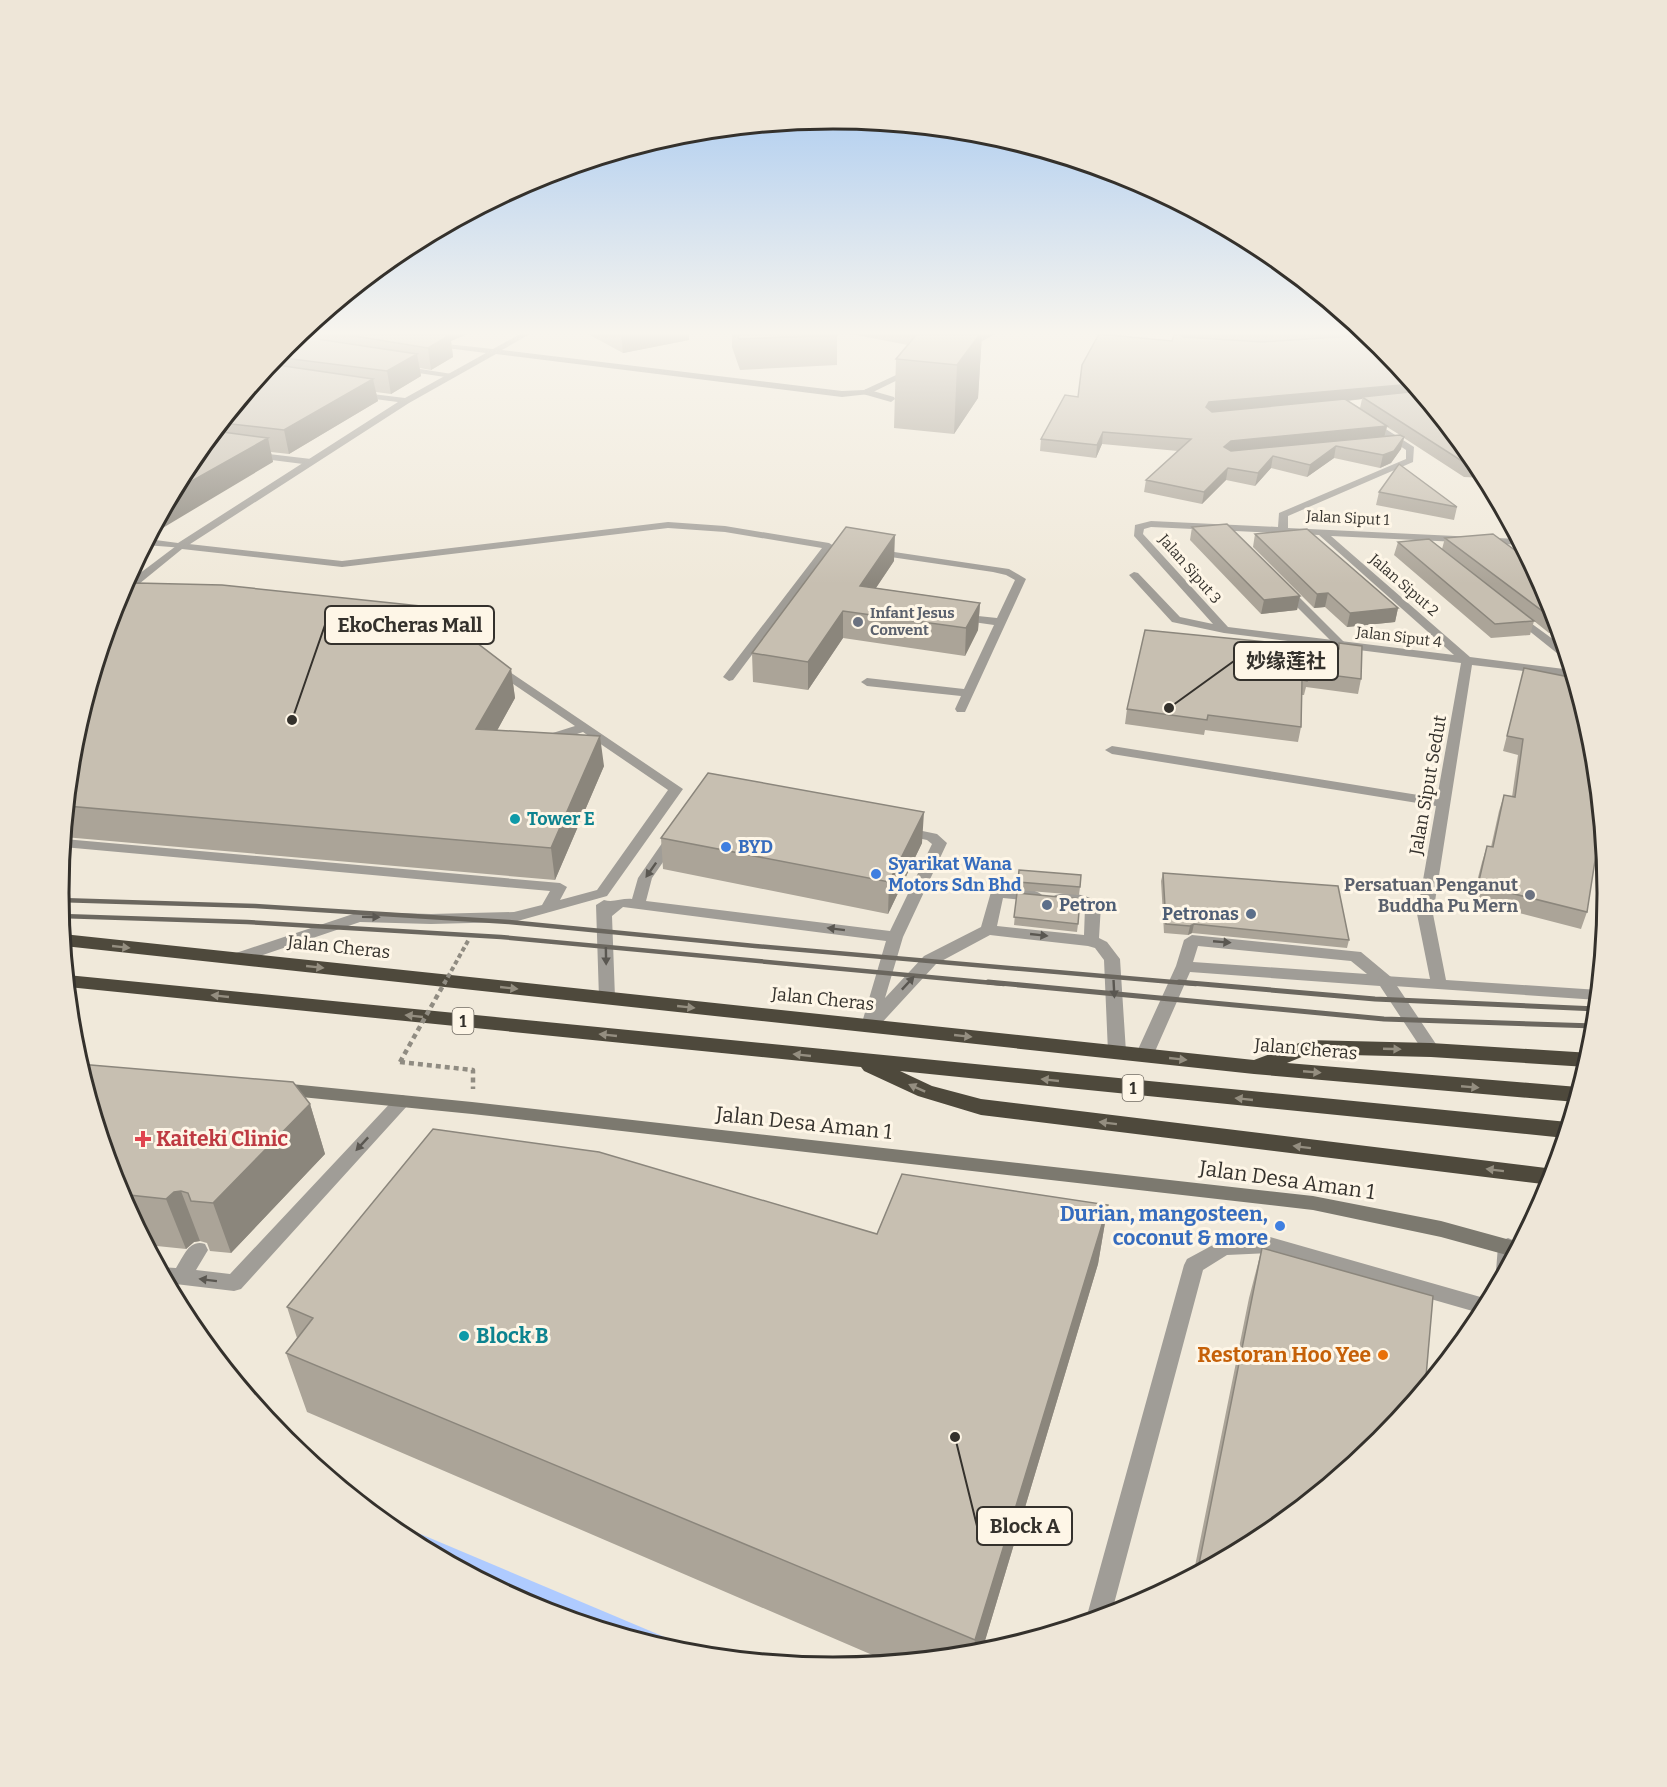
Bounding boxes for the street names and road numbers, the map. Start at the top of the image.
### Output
street label: Jalan Siput 1 [1305,507,1390,529]
street label: Jalan Siput 3 [1154,530,1225,607]
street label: Jalan Siput 2 [1365,550,1442,620]
street label: Jalan Siput 4 [1354,623,1443,651]
street label: Jalan Siput Sedut [1405,713,1451,858]
street label: Jalan Cheras [286,931,391,963]
street label: Jalan Cheras [770,983,875,1015]
road number: 1 [452,1008,474,1034]
street label: Jalan Cheras [1253,1033,1358,1064]
road number: 1 [1122,1075,1144,1101]
street label: Jalan Desa Aman 1 [714,1101,894,1145]
street label: Jalan Desa Aman 1 [1197,1155,1377,1205]

